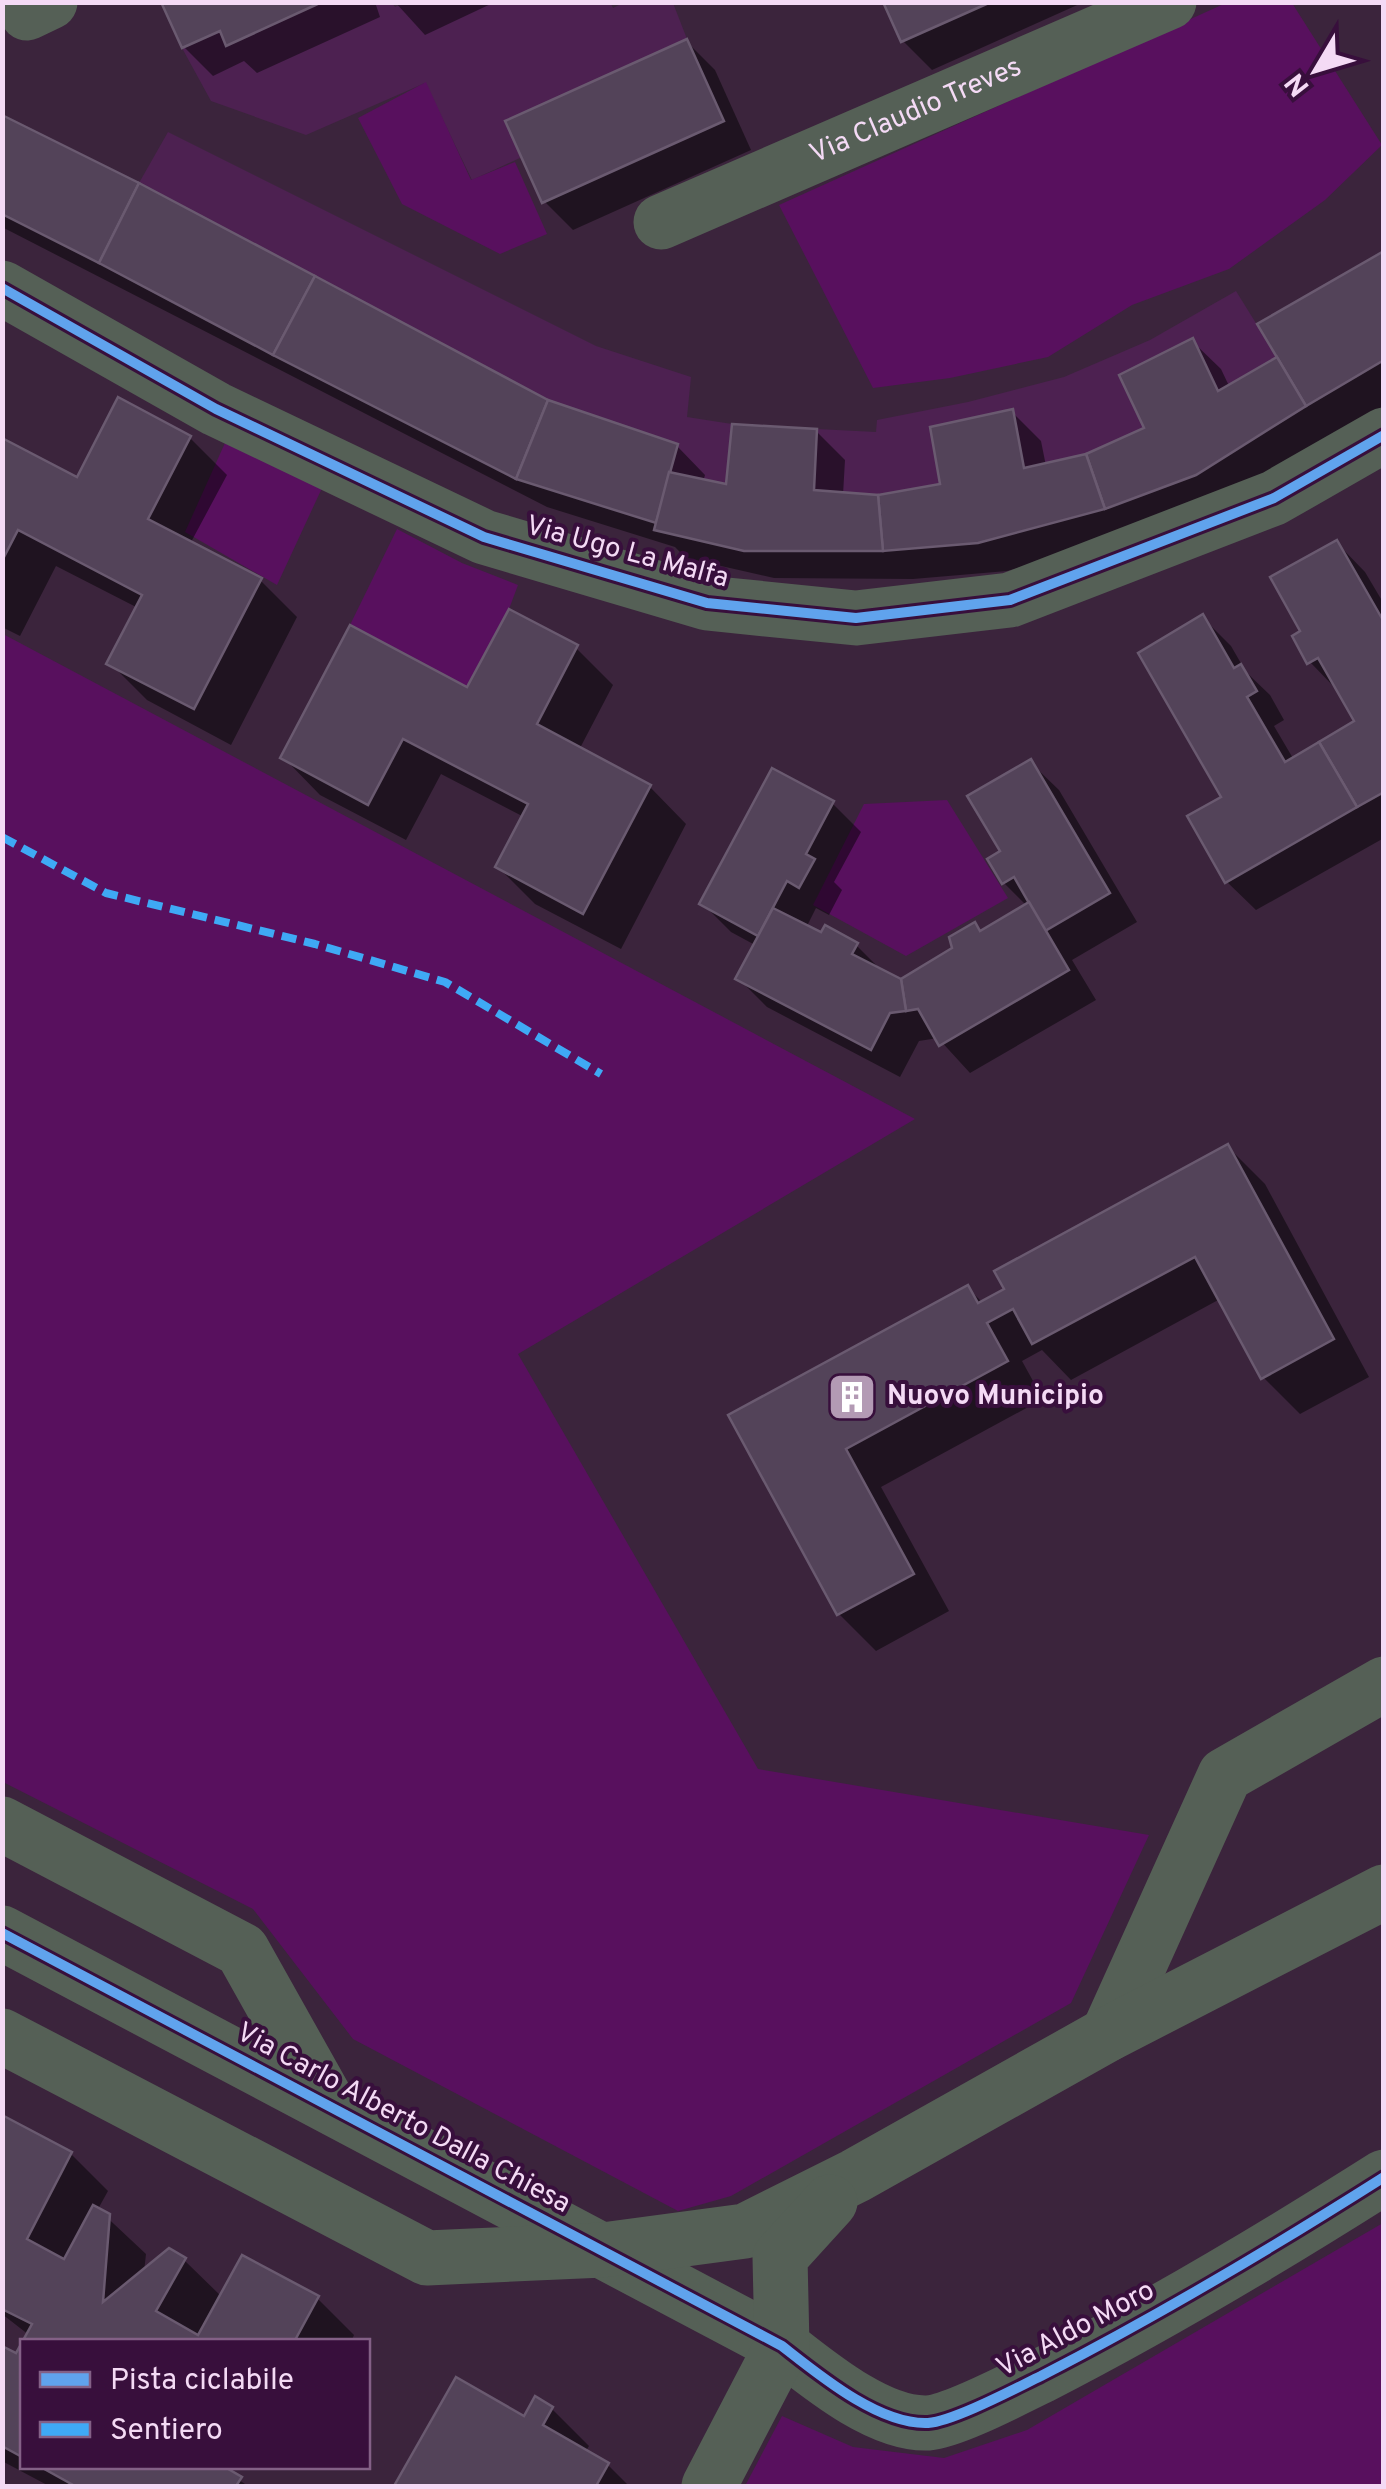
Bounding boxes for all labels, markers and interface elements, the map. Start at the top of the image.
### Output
north arrow [1266,20,1366,120]
street label: Via Claudio Treves [805,50,1028,173]
text: N [1278,65,1319,103]
street label: Via Ugo La Malfa [522,509,732,597]
building icon: Nuovo Municipio [826,1371,878,1423]
place label: Nuovo Municipio [887,1379,1104,1415]
street label: Via Carlo Alberto Dalla Chiesa [230,2015,576,2223]
street label: Via Aldo Moro [991,2273,1161,2387]
legend [20,2339,370,2469]
text: Pista ciclabile [110,2363,294,2400]
text: Sentiero [110,2413,223,2450]

